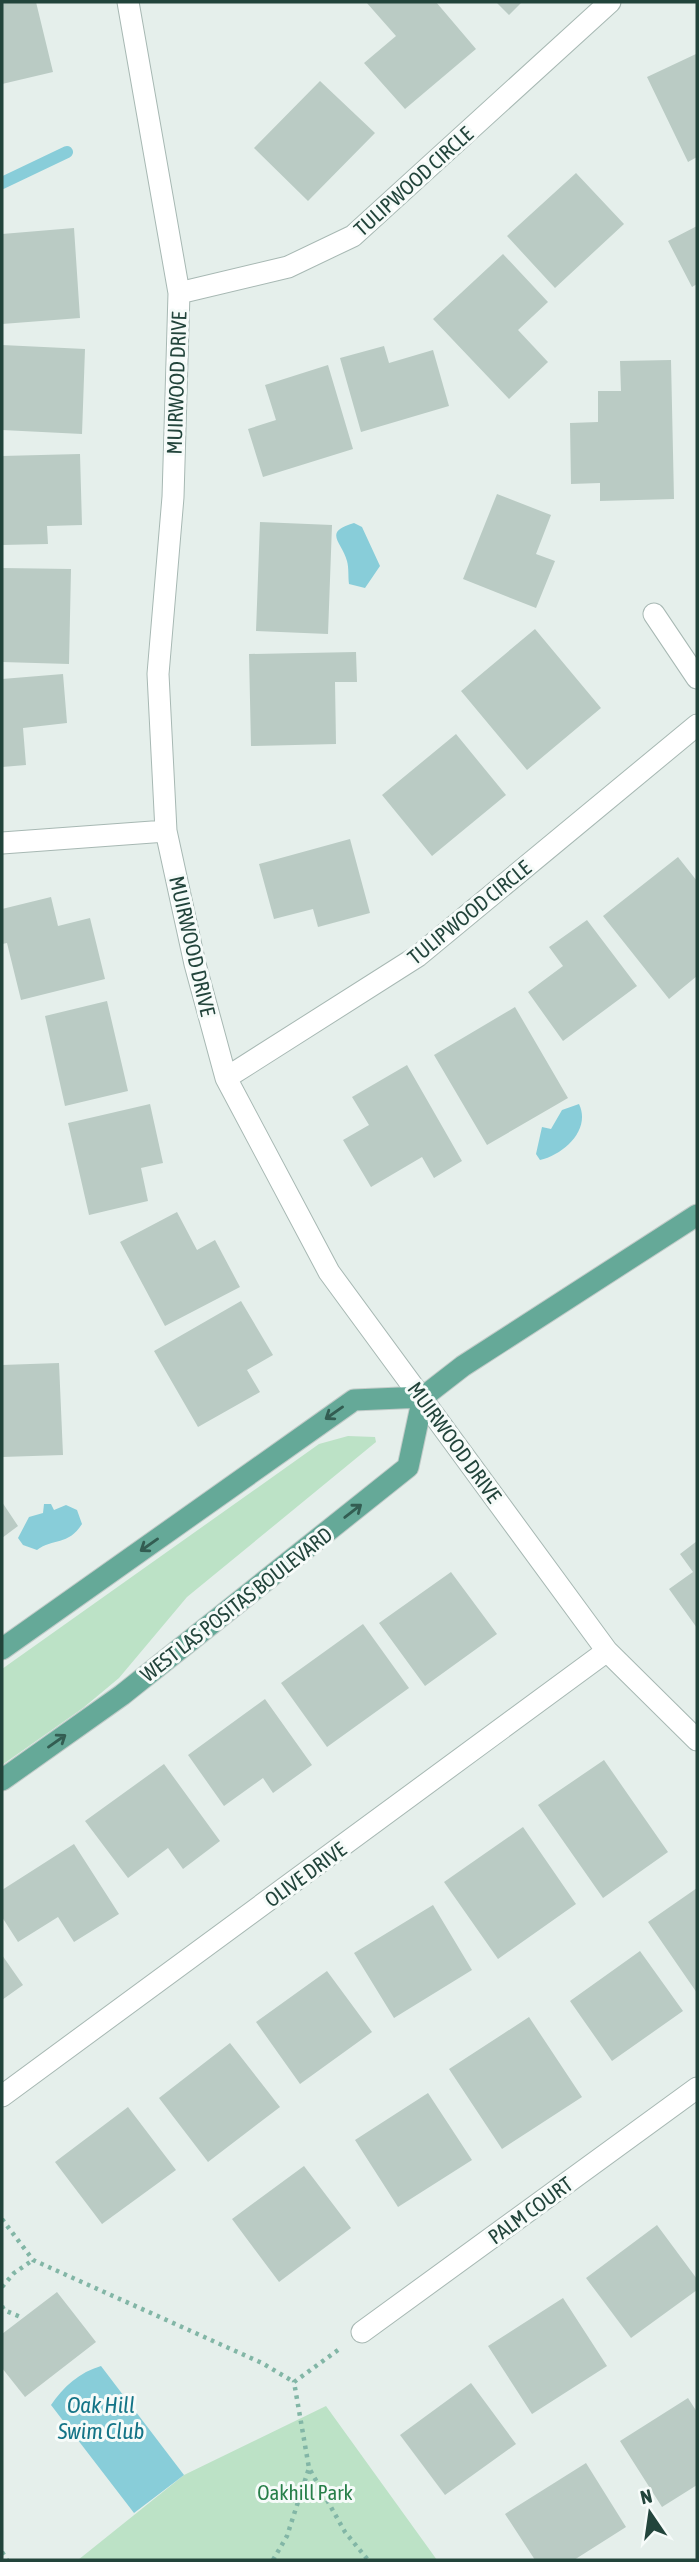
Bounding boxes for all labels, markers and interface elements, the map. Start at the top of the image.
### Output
street label: TULIPWOOD CIRCLE [349,121,477,240]
street label: MUIRWOOD DRIVE [162,311,190,455]
street label: TULIPWOOD CIRCLE [403,855,535,969]
street label: MUIRWOOD DRIVE [165,874,221,1018]
street label: MUIRWOOD DRIVE [403,1377,507,1507]
one-way arrow [325,1406,344,1421]
one-way arrow [344,1504,362,1519]
street label: WEST LAS POSITAS BOULEVARD [135,1522,337,1686]
one-way arrow [140,1538,159,1552]
one-way arrow [47,1734,66,1748]
street label: OLIVE DRIVE [260,1836,350,1912]
street label: PALM COURT [483,2171,577,2249]
water label: Oak Hill Swim Club [57,2392,144,2444]
north arrow [615,2478,685,2548]
park label: Oakhill Park [257,2480,353,2504]
text: N [638,2484,654,2508]

